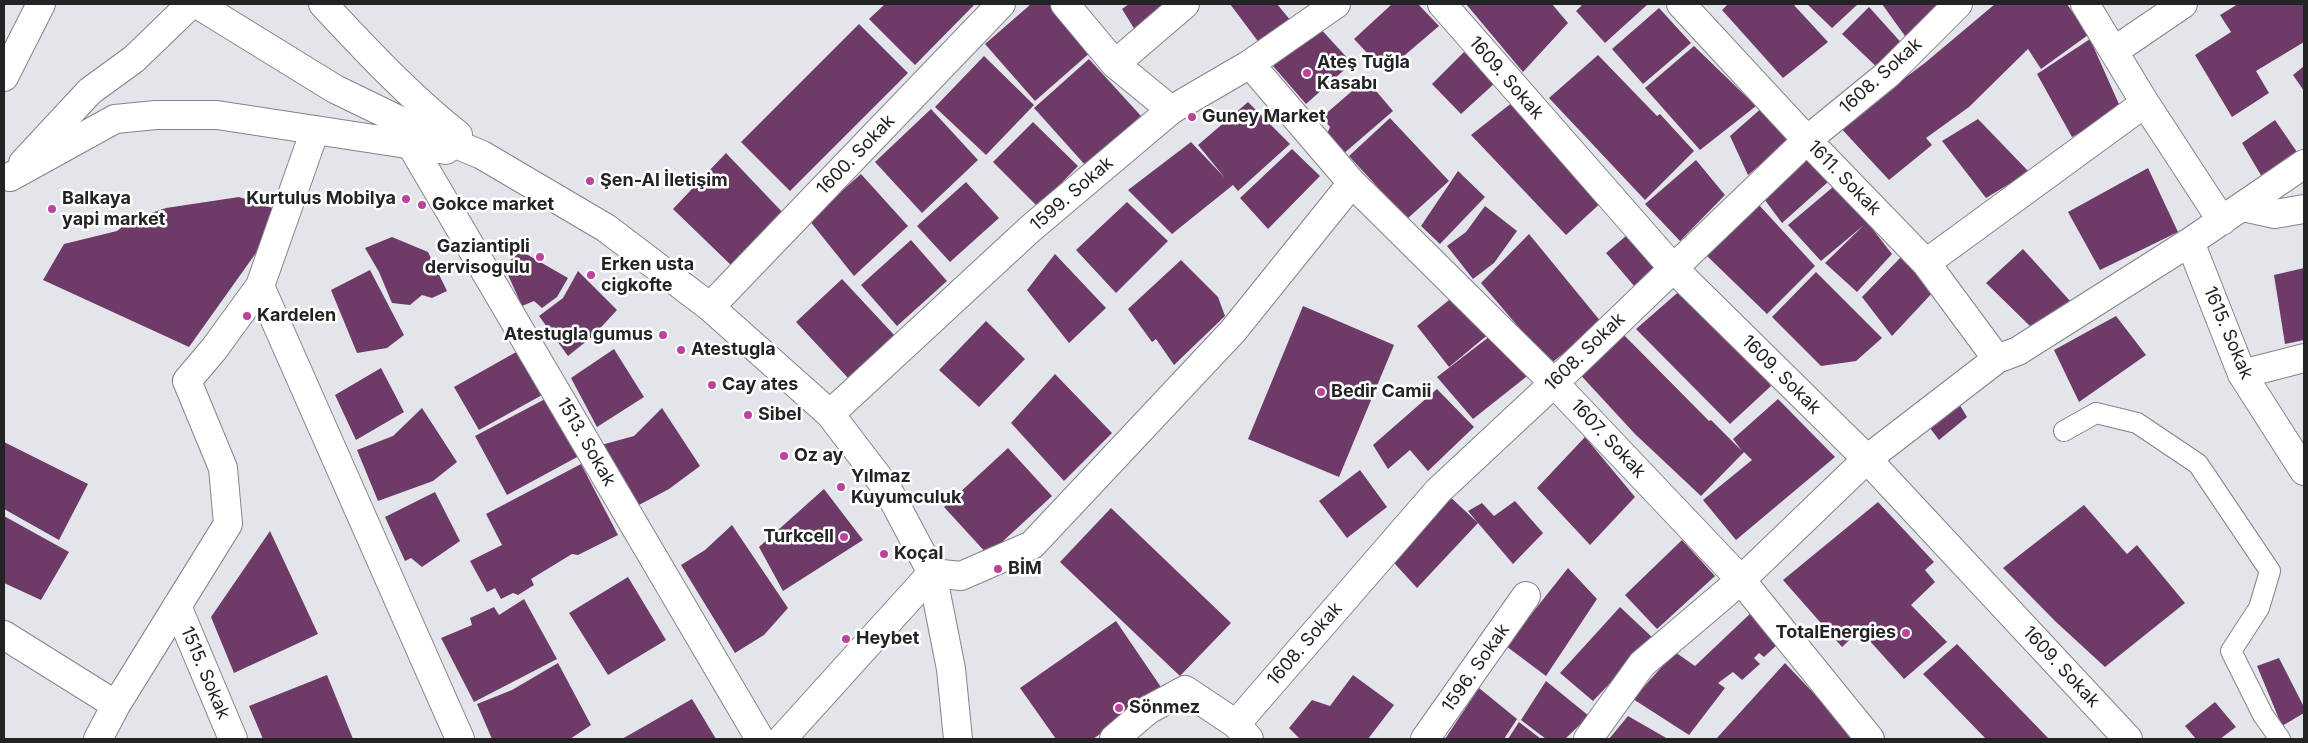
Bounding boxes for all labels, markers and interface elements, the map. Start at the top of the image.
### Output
street label: 1609. Sokak [1464,32,1548,124]
street label: 1608. Sokak [1835,34,1927,118]
place label: Ateş Tuğla Kasabı [1317,52,1410,94]
marker: Ateş Tuğla Kasabı [1301,67,1313,79]
place label: Guney Market [1202,106,1326,128]
street label: 1600. Sokak [812,110,900,200]
marker: Guney Market [1186,111,1198,123]
street label: 1611. Sokak [1803,136,1885,220]
street label: 1599. Sokak [1026,152,1118,236]
place label: Şen-Al İletişim [600,170,728,192]
marker: Şen-Al İletişim [584,175,596,187]
place label: Balkaya yapi market [62,188,165,230]
place label: Kurtulus Mobilya [246,188,396,210]
marker: Kurtulus Mobilya [400,193,412,205]
place label: Gokce market [432,194,554,216]
marker: Gokce market [416,199,428,211]
marker: Balkaya yapi market [46,203,58,215]
place label: Gaziantipli dervisogulu [425,236,530,278]
marker: Gaziantipli dervisogulu [534,251,546,263]
place label: Erken usta cigkofte [601,254,694,296]
marker: Erken usta cigkofte [585,269,597,281]
street label: 1615. Sokak [2199,283,2257,383]
place label: Kardelen [257,305,336,327]
street label: 1608. Sokak [1540,308,1630,396]
marker: Kardelen [241,310,253,322]
place label: Atestugla gumus [504,324,653,346]
marker: Atestugla gumus [657,329,669,341]
street label: 1609. Sokak [1737,331,1825,419]
place label: Atestugla [691,339,776,361]
marker: Atestugla [675,344,687,356]
place label: Cay ates [722,374,798,396]
marker: Cay ates [706,379,718,391]
place label: Bedir Camii [1331,381,1431,403]
marker: Bedir Camii [1315,386,1327,398]
street label: 1513. Sokak [552,394,620,490]
street label: 1607. Sokak [1566,395,1650,483]
place label: Sibel [758,404,802,426]
marker: Sibel [742,409,754,421]
place label: Oz ay [794,445,843,467]
marker: Oz ay [778,450,790,462]
place label: Yılmaz Kuyumculuk [851,466,961,508]
marker: Yılmaz Kuyumculuk [835,481,847,493]
place label: Turkcell [763,526,834,548]
marker: Turkcell [838,531,850,543]
place label: Koçal [894,543,943,565]
marker: Koçal [878,548,890,560]
place label: BİM [1008,558,1042,580]
marker: BİM [992,563,1004,575]
street label: 1608. Sokak [1263,598,1347,690]
street label: 1596. Sokak [1438,620,1514,716]
place label: TotalEnergies [1776,622,1896,644]
street label: 1609. Sokak [2018,622,2104,712]
street label: 1515. Sokak [176,623,234,723]
marker: TotalEnergies [1900,627,1912,639]
place label: Heybet [856,628,919,650]
marker: Heybet [840,633,852,645]
place label: Sönmez [1129,697,1200,719]
marker: Sönmez [1113,702,1125,714]

